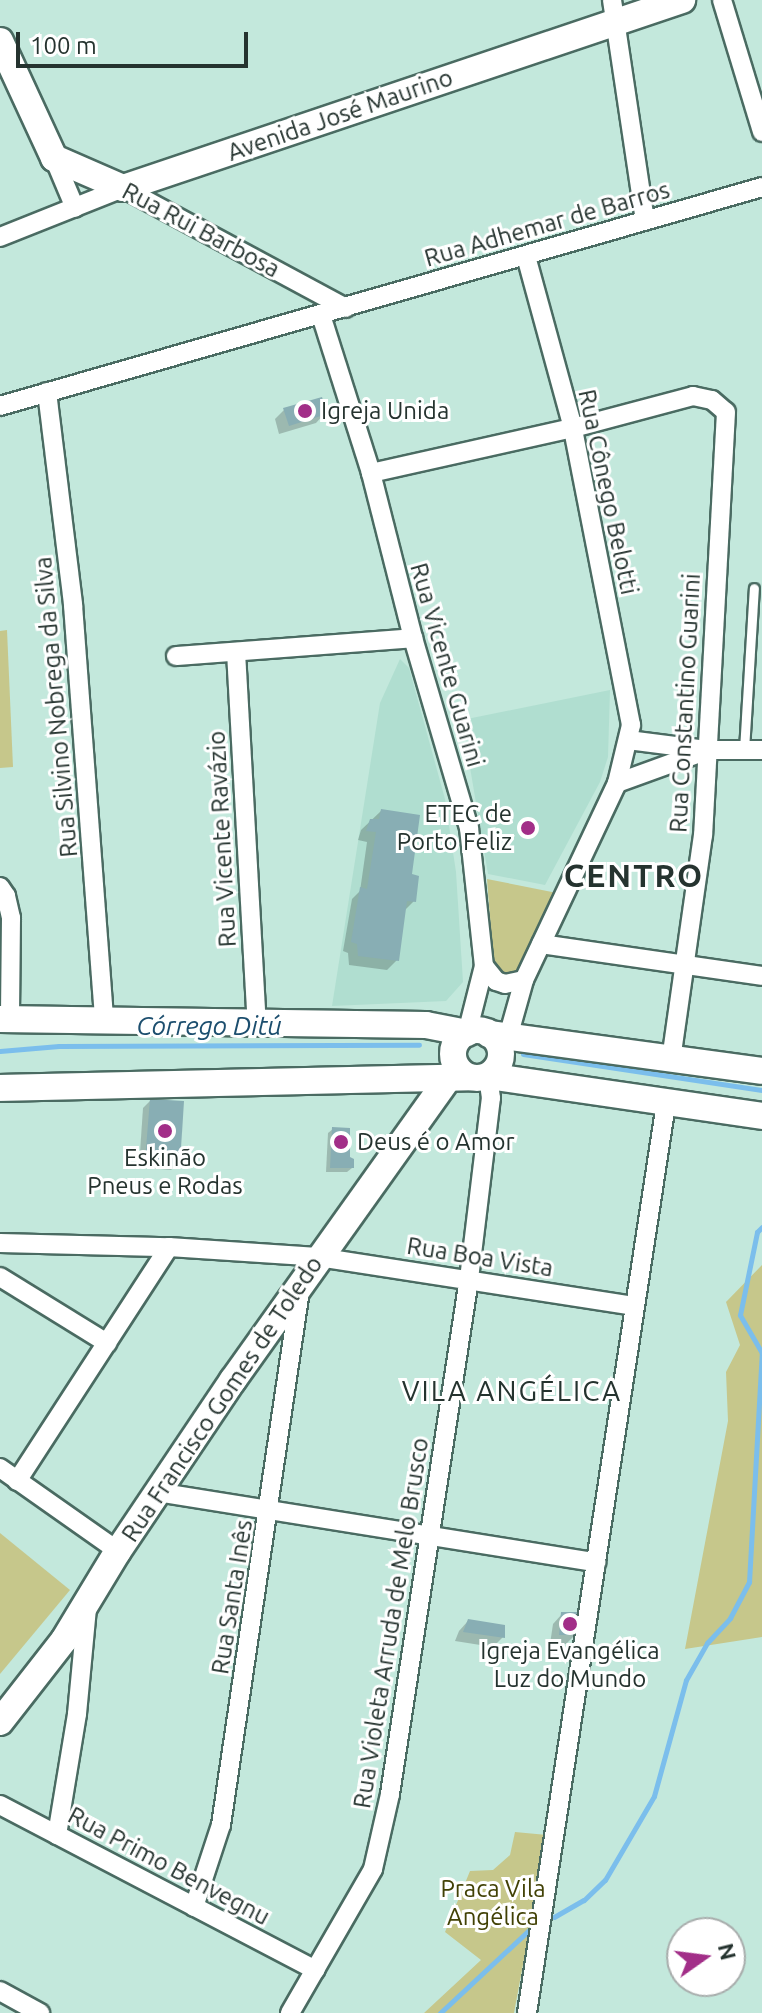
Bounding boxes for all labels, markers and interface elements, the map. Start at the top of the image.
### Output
scale bar [20,16,252,66]
text: 100 m [30,32,97,59]
street label: Avenida José Maurino [224,63,456,167]
street label: Rua Adhemar de Barros [421,175,673,273]
street label: Rua Rui Barbosa [117,176,285,284]
street label: Rua Cônego Belotti [572,387,644,597]
place label: Igreja Unida [321,397,449,425]
marker: Igreja Unida [296,402,314,420]
street label: Rua Silvino Nobrega da Silva [29,555,83,859]
street label: Rua Vicente Guarini [404,560,490,770]
street label: Rua Constantino Guarini [664,573,706,833]
street label: Rua Vicente Ravázio [202,730,242,948]
place label: ETEC de Porto Feliz [397,800,512,856]
marker: ETEC de Porto Feliz [519,819,537,837]
district label: CENTRO [564,856,704,894]
water label: Córrego Ditú [136,1010,282,1042]
marker: Eskinão Pneus e Rodas [156,1122,174,1140]
place label: Deus é o Amor [357,1128,515,1156]
marker: Deus é o Amor [332,1133,350,1151]
place label: Eskinão Pneus e Rodas [87,1144,243,1200]
street label: Rua Boa Vista [405,1231,555,1283]
street label: Rua Francisco Gomes de Toledo [115,1251,329,1547]
district label: VILA ANGÉLICA [402,1374,622,1408]
street label: Rua Violeta Arruda de Melo Brusco [347,1436,435,1810]
street label: Rua Santa Inês [206,1518,258,1676]
marker: Igreja Evangélica Luz do Mundo [561,1615,579,1633]
place label: Igreja Evangélica Luz do Mundo [480,1637,660,1693]
street label: Rua Primo Benvegnu [63,1801,275,1931]
park label: Praca Vila Angélica [440,1875,546,1931]
north arrow [666,1917,746,1997]
text: N [714,1941,742,1963]

